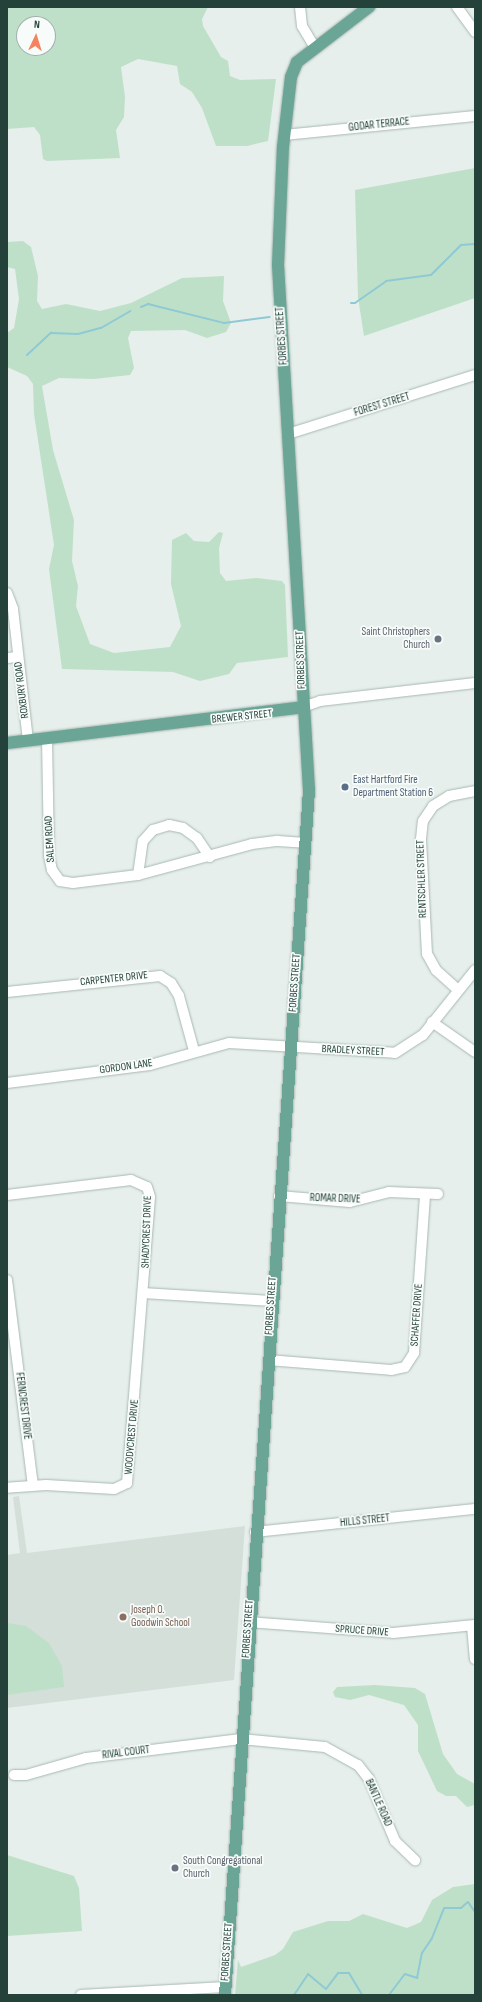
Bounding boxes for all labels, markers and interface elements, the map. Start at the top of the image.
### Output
north arrow [16,16,56,56]
text: N [33,18,40,31]
street label: GODAR TERRACE [348,115,410,135]
street label: FORBES STREET [273,306,291,366]
street label: FOREST STREET [352,390,412,420]
place label: Saint Christophers Church [361,626,430,652]
street label: FORBES STREET [293,631,309,689]
marker: Saint Christophers Church [433,634,443,644]
street label: ROXBURY ROAD [12,661,32,719]
street label: BREWER STREET [211,707,273,727]
place label: East Hartford Fire Department Station 6 [353,774,433,800]
marker: East Hartford Fire Department Station 6 [340,782,350,792]
street label: SALEM ROAD [42,815,58,863]
street label: RENTSCHLER STREET [414,840,430,918]
street label: FORBES STREET [286,953,304,1013]
street label: CARPENTER DRIVE [80,969,148,989]
street label: BRADLEY STREET [321,1043,385,1059]
street label: GORDON LANE [99,1057,153,1077]
street label: ROMAR DRIVE [309,1192,361,1206]
street label: SHADYCREST DRIVE [139,1196,155,1268]
street label: FORBES STREET [262,1276,280,1336]
street label: SCHAFFER DRIVE [408,1283,426,1347]
street label: FERNCREST DRIVE [12,1372,34,1440]
street label: WOODYCREST DRIVE [122,1399,142,1475]
street label: HILLS STREET [339,1512,391,1530]
street label: FORBES STREET [239,1599,257,1659]
place label: Joseph O. Goodwin School [131,1604,190,1630]
marker: Joseph O. Goodwin School [118,1612,128,1622]
street label: SPRUCE DRIVE [335,1623,389,1639]
street label: RIVAL COURT [101,1744,151,1762]
street label: BANTLE ROAD [362,1777,394,1829]
place label: South Congregational Church [183,1855,262,1881]
marker: South Congregational Church [170,1863,180,1873]
street label: FORBES STREET [218,1922,236,1982]

